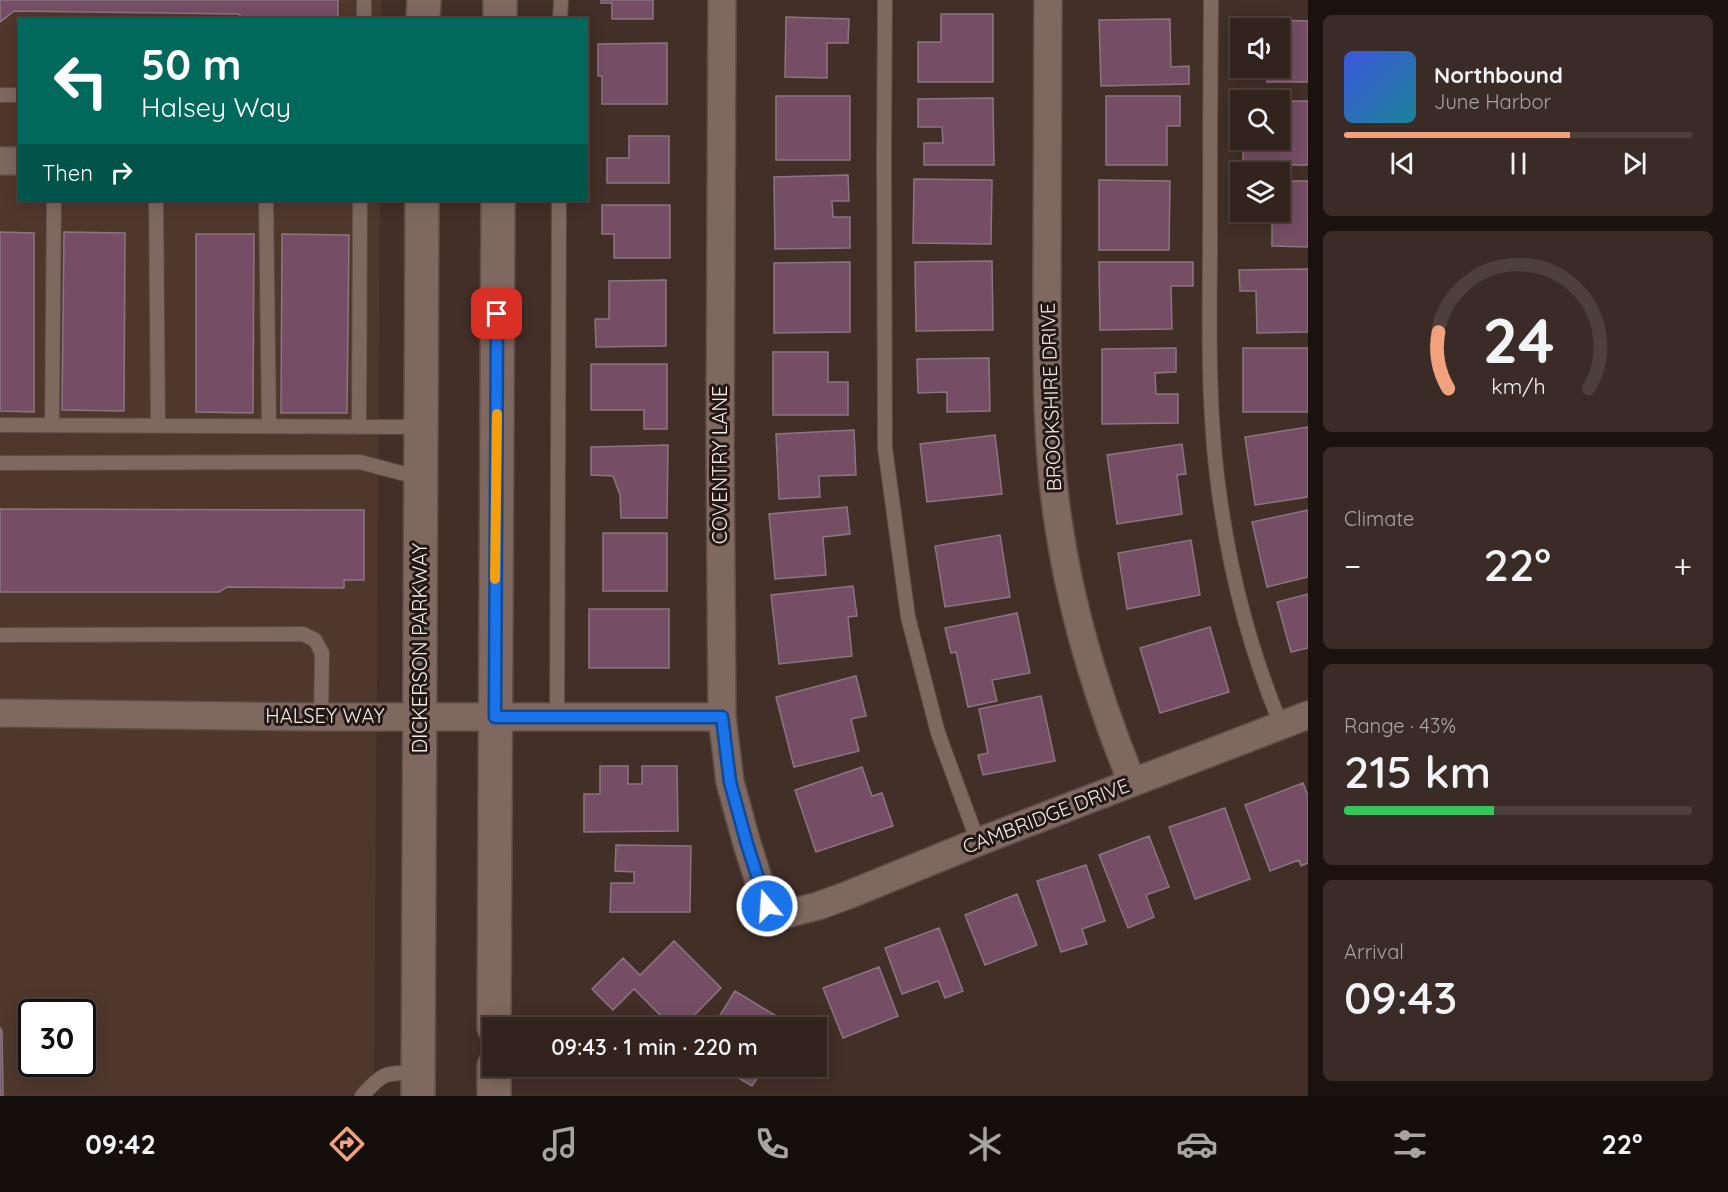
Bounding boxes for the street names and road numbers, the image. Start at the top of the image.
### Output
street label: BROOKSHIRE DRIVE [1035,302,1066,492]
street label: COVENTRY LANE [707,386,732,544]
street label: DICKERSON PARKWAY [407,543,432,753]
street label: HALSEY WAY [265,703,385,728]
street label: CAMBRIDGE DRIVE [959,772,1133,859]

